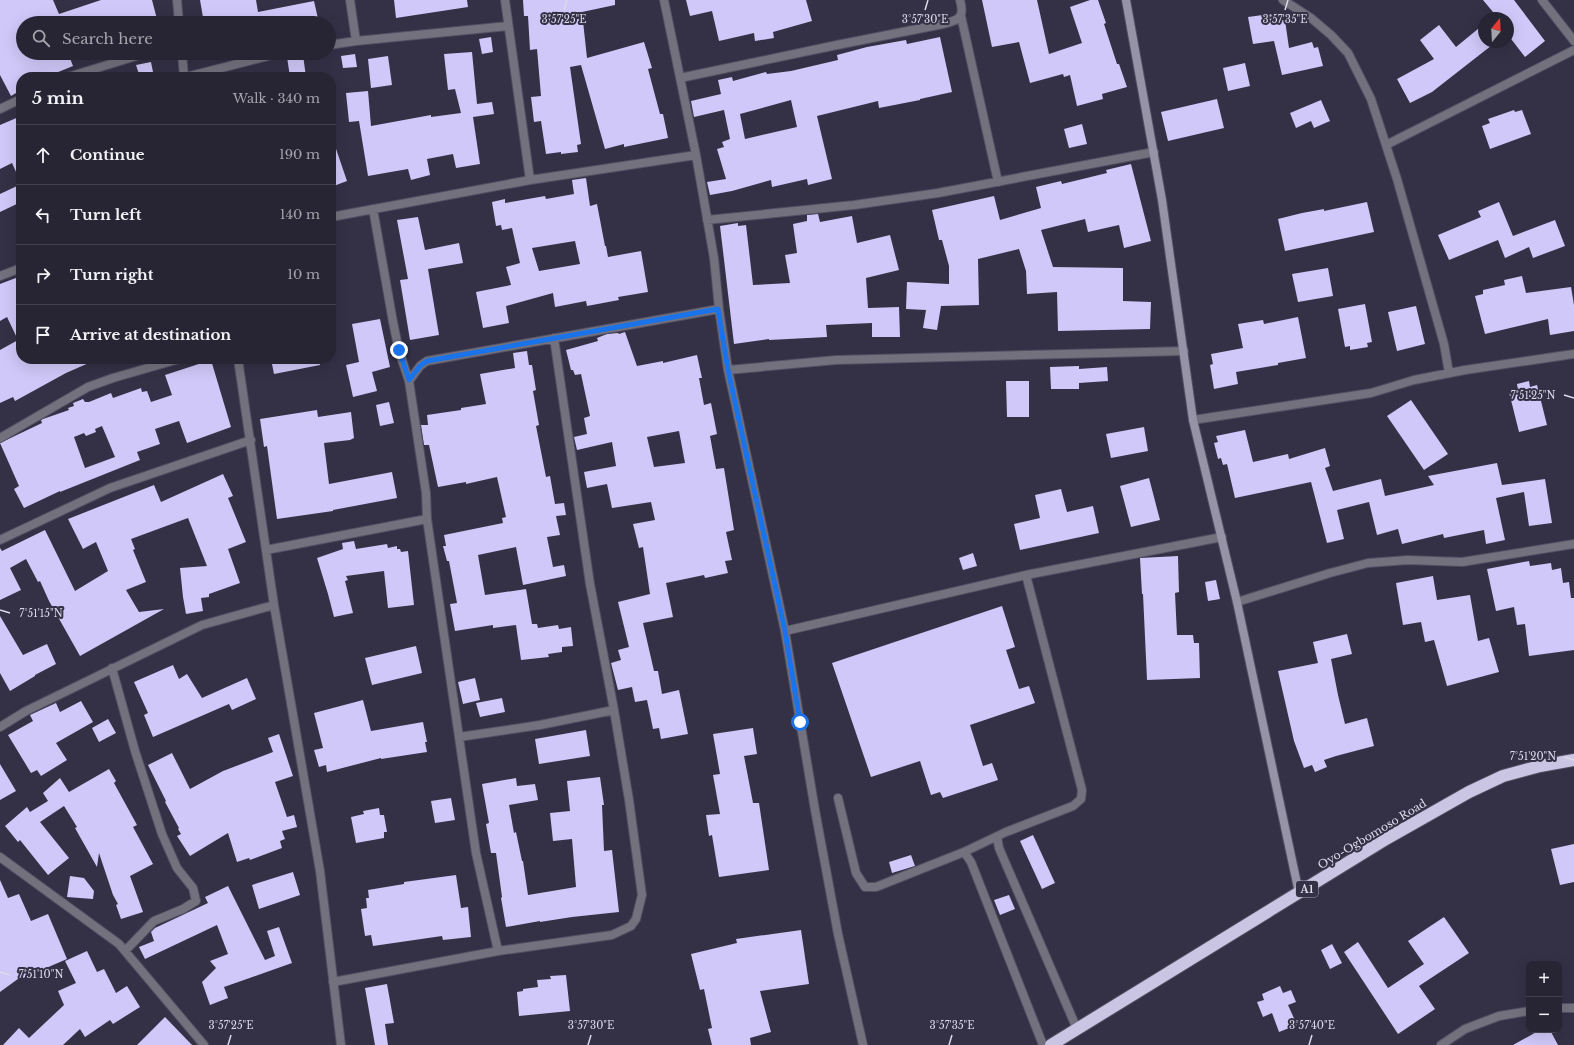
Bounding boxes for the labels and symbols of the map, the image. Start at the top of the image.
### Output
north arrow [1478,12,1514,48]
text: 3°57'25"E [541,13,587,26]
text: 3°57'30"E [902,13,948,26]
text: 3°57'35"E [1262,13,1308,26]
route end [390,341,408,359]
text: 7°51'25"N [1510,389,1556,402]
text: 7°51'15"N [19,607,63,620]
route start [791,713,809,731]
text: 7°51'20"N [1510,750,1556,763]
street label: Oyo-Ogbomoso Road [1315,796,1429,872]
road number: A1 [1296,881,1318,897]
text: 7°51'10"N [19,968,63,981]
text: 3°57'25"E [208,1019,254,1032]
text: 3°57'30"E [568,1019,614,1032]
text: 3°57'35"E [929,1019,975,1032]
text: 3°57'40"E [1289,1019,1335,1032]

